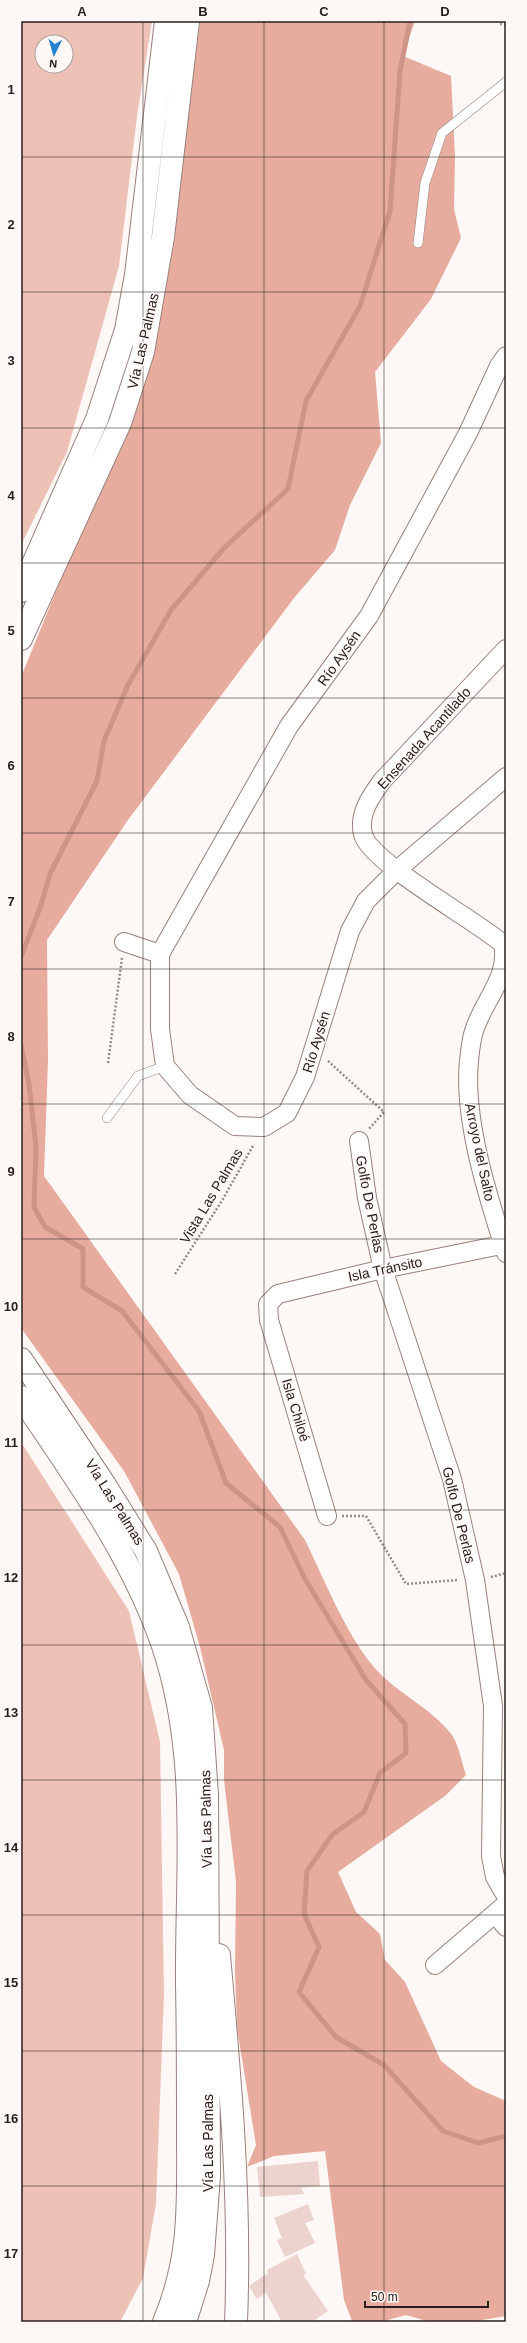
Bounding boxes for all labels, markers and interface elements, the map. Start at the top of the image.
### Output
text: A [77,4,87,19]
text: B [198,4,208,19]
text: C [319,4,329,19]
text: D [440,4,450,19]
north arrow [34,34,74,74]
text: N [49,58,58,70]
text: 1 [7,82,15,97]
text: 2 [7,217,15,232]
street label: Vía Las Palmas [124,291,162,391]
text: 3 [7,353,15,368]
text: 4 [7,488,15,503]
text: 5 [7,623,15,638]
street label: Río Aysén [314,627,364,689]
street label: Ensenada Acantilado [374,684,474,792]
text: 6 [7,758,15,773]
text: 7 [7,894,15,909]
street label: Río Aysén [299,1009,333,1075]
text: 8 [7,1029,15,1044]
street label: Arroyo del Salto [462,1102,498,1203]
street label: Vista Las Palmas [176,1146,246,1246]
street label: Golfo De Perlas [353,1154,387,1254]
text: 9 [7,1164,15,1179]
street label: Isla Tránsito [346,1253,424,1285]
text: 10 [4,1299,18,1314]
street label: Isla Chiloé [279,1376,313,1444]
text: 11 [4,1435,18,1450]
street label: Vía Las Palmas [82,1456,148,1548]
street label: Golfo De Perlas [439,1465,479,1565]
text: 12 [4,1570,18,1585]
text: 13 [4,1705,18,1720]
street label: Vía Las Palmas [197,1770,215,1868]
text: 14 [4,1840,19,1855]
text: 15 [4,1975,18,1990]
street label: Vía Las Palmas [200,2094,216,2192]
text: 16 [4,2111,18,2126]
text: 17 [4,2246,18,2261]
scale bar [365,2283,488,2309]
text: 50 m [371,2290,398,2304]

